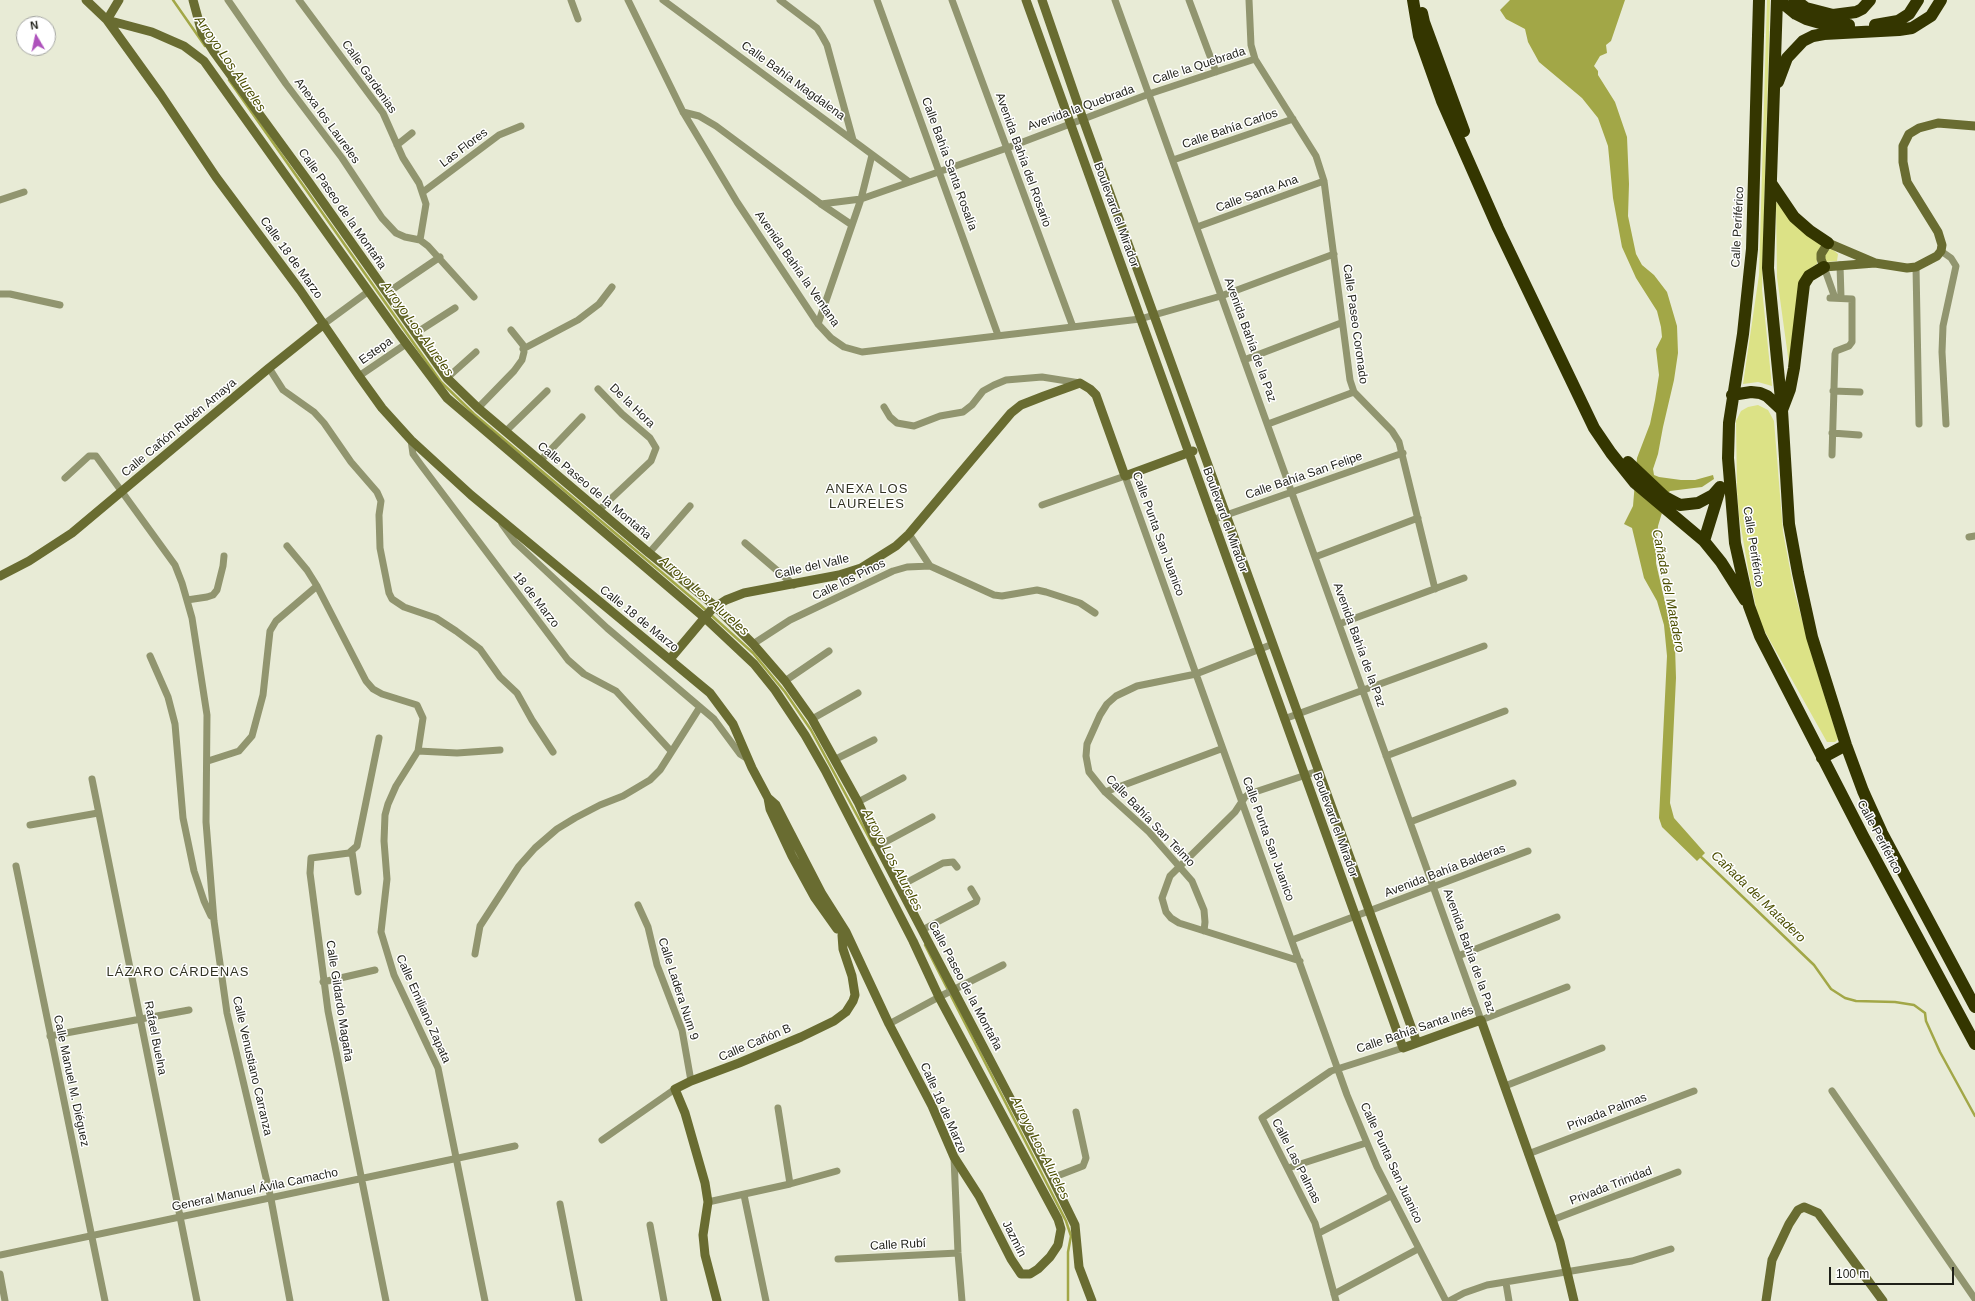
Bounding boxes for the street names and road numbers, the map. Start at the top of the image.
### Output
street label: Calle Gardenias [338,38,400,116]
street label: Calle Bahía Magdalena [738,39,848,123]
street label: Calle la Quebrada [1151,44,1247,88]
street label: Anexa los Laureles [291,75,363,167]
street label: Avenida la Quebrada [1026,82,1136,134]
street label: Avenida Bahía del Rosario [992,91,1054,229]
street label: Calle Bahía Santa Rosalía [918,95,980,233]
street label: Calle Bahía Carlos [1180,106,1280,152]
street label: Las Flores [437,125,491,171]
street label: Calle Paseo de la Montaña [295,146,389,272]
street label: Boulevard el Mirador [1090,161,1142,269]
street label: Calle Santa Ana [1214,172,1300,216]
street label: Calle Periférico [1729,186,1747,268]
street label: Avenida Bahía la Ventana [752,208,842,330]
street label: Calle 18 de Marzo [257,214,325,302]
street label: Calle Paseo Coronado [1339,263,1371,385]
street label: Avenida Bahía de la Paz [1221,276,1279,404]
street label: Estepa [357,334,395,368]
street label: Calle Cañón Rubén Amaya [119,376,239,480]
street label: De la Hora [606,381,658,431]
street label: Calle Paseo de la Montaña [534,439,654,543]
street label: Calle Bahía San Felipe [1244,449,1364,503]
street label: Boulevard el Mirador [1199,466,1251,574]
street label: Calle Punta San Juanico [1129,470,1187,598]
street label: Calle Periférico [1740,506,1766,588]
street label: Calle del Valle [773,551,851,583]
street label: Calle los Pinos [810,556,888,604]
street label: 18 de Marzo [510,569,562,631]
street label: Avenida Bahía de la Paz [1330,581,1388,709]
street label: Calle 18 de Marzo [597,583,681,655]
street label: Boulevard el Mirador [1309,771,1361,879]
street label: Calle Bahía San Telmo [1102,772,1198,870]
street label: Calle Punta San Juanico [1239,775,1297,903]
street label: Calle Periférico [1854,798,1904,876]
street label: Avenida Bahía Balderas [1382,841,1508,901]
street label: Avenida Bahía de la Paz [1440,887,1498,1015]
street label: Calle Paseo de la Montaña [925,919,1005,1053]
street label: Calle Ladera Num 9 [655,936,701,1042]
street label: Calle Gildardo Magaña [322,939,356,1063]
street label: Calle Emiliano Zapata [393,952,453,1066]
street label: Calle Venustiano Carranza [229,995,275,1137]
street label: Rafael Buelna [141,1000,169,1076]
street label: Calle Bahía Santa Inés [1355,1003,1475,1057]
street label: Calle Manuel M. Diéguez [50,1014,92,1148]
street label: Calle Cañón B [717,1021,793,1065]
street label: Calle 18 de Marzo [917,1061,969,1155]
street label: Privada Palmas [1565,1090,1649,1134]
street label: Calle Punta San Juanico [1357,1100,1425,1226]
street label: Calle Las Palmas [1268,1116,1324,1206]
street label: Privada Trinidad [1568,1164,1654,1208]
street label: General Manuel Ávila Camacho [171,1165,339,1215]
street label: Jazmín [999,1219,1029,1259]
street label: Calle Rubí [870,1236,926,1254]

